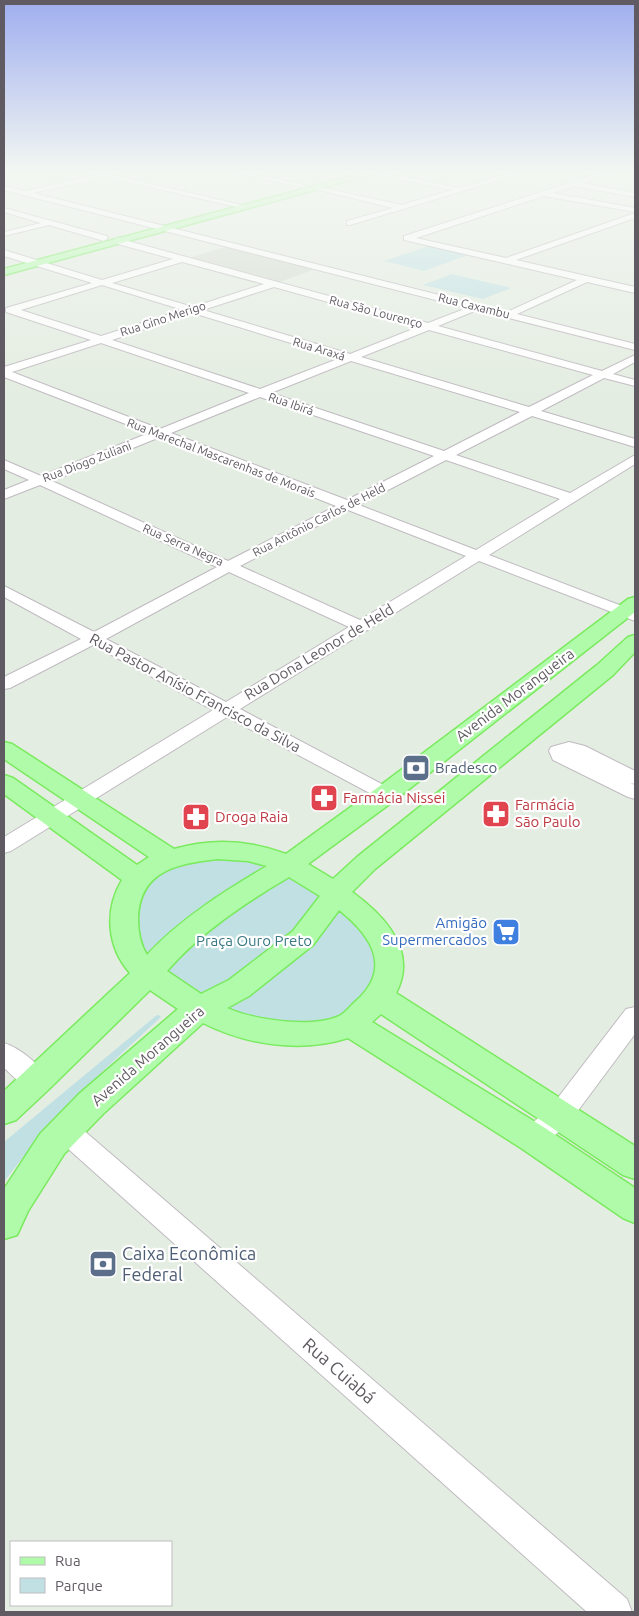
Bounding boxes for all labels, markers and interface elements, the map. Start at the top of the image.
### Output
street label: Rua Caxambu [437,290,511,321]
street label: Rua São Lourenço [328,293,424,330]
street label: Rua Gino Merigo [118,299,207,338]
street label: Rua Araxá [291,334,347,363]
street label: Rua Ibirá [267,390,315,417]
street label: Rua Marechal Mascarenhas de Morais [125,416,317,500]
street label: Rua Diogo Zuliani [41,439,133,484]
street label: Rua Antônio Carlos de Held [250,480,387,559]
street label: Rua Serra Negra [141,521,226,568]
street label: Rua Dona Leonor de Held [241,600,397,703]
street label: Rua Pastor Anísio Francisco da Silva [87,630,304,756]
street label: Avenida Morangueira [452,645,577,745]
bank icon: Bradesco [401,753,431,783]
place label: Bradesco [435,759,497,776]
pharmacy icon: Farmácia Nissei [309,783,339,813]
place label: Farmácia Nissei [343,789,445,806]
place label: Farmácia São Paulo [515,796,581,830]
pharmacy icon: Farmácia São Paulo [481,799,511,829]
pharmacy icon: Droga Raia [181,802,211,832]
place label: Droga Raia [215,808,288,825]
place label: Amigão Supermercados [382,914,487,948]
supermarket icon: Amigão Supermercados [491,917,521,947]
park label: Praça Ouro Preto [196,932,312,949]
street label: Avenida Morangueira [88,1002,207,1109]
place label: Caixa Econômica Federal [122,1243,256,1284]
bank icon: Caixa Econômica Federal [88,1249,118,1279]
street label: Rua Cuiabá [299,1333,380,1407]
legend [10,1541,172,1606]
text: Rua [55,1552,81,1569]
text: Parque [55,1577,103,1594]

